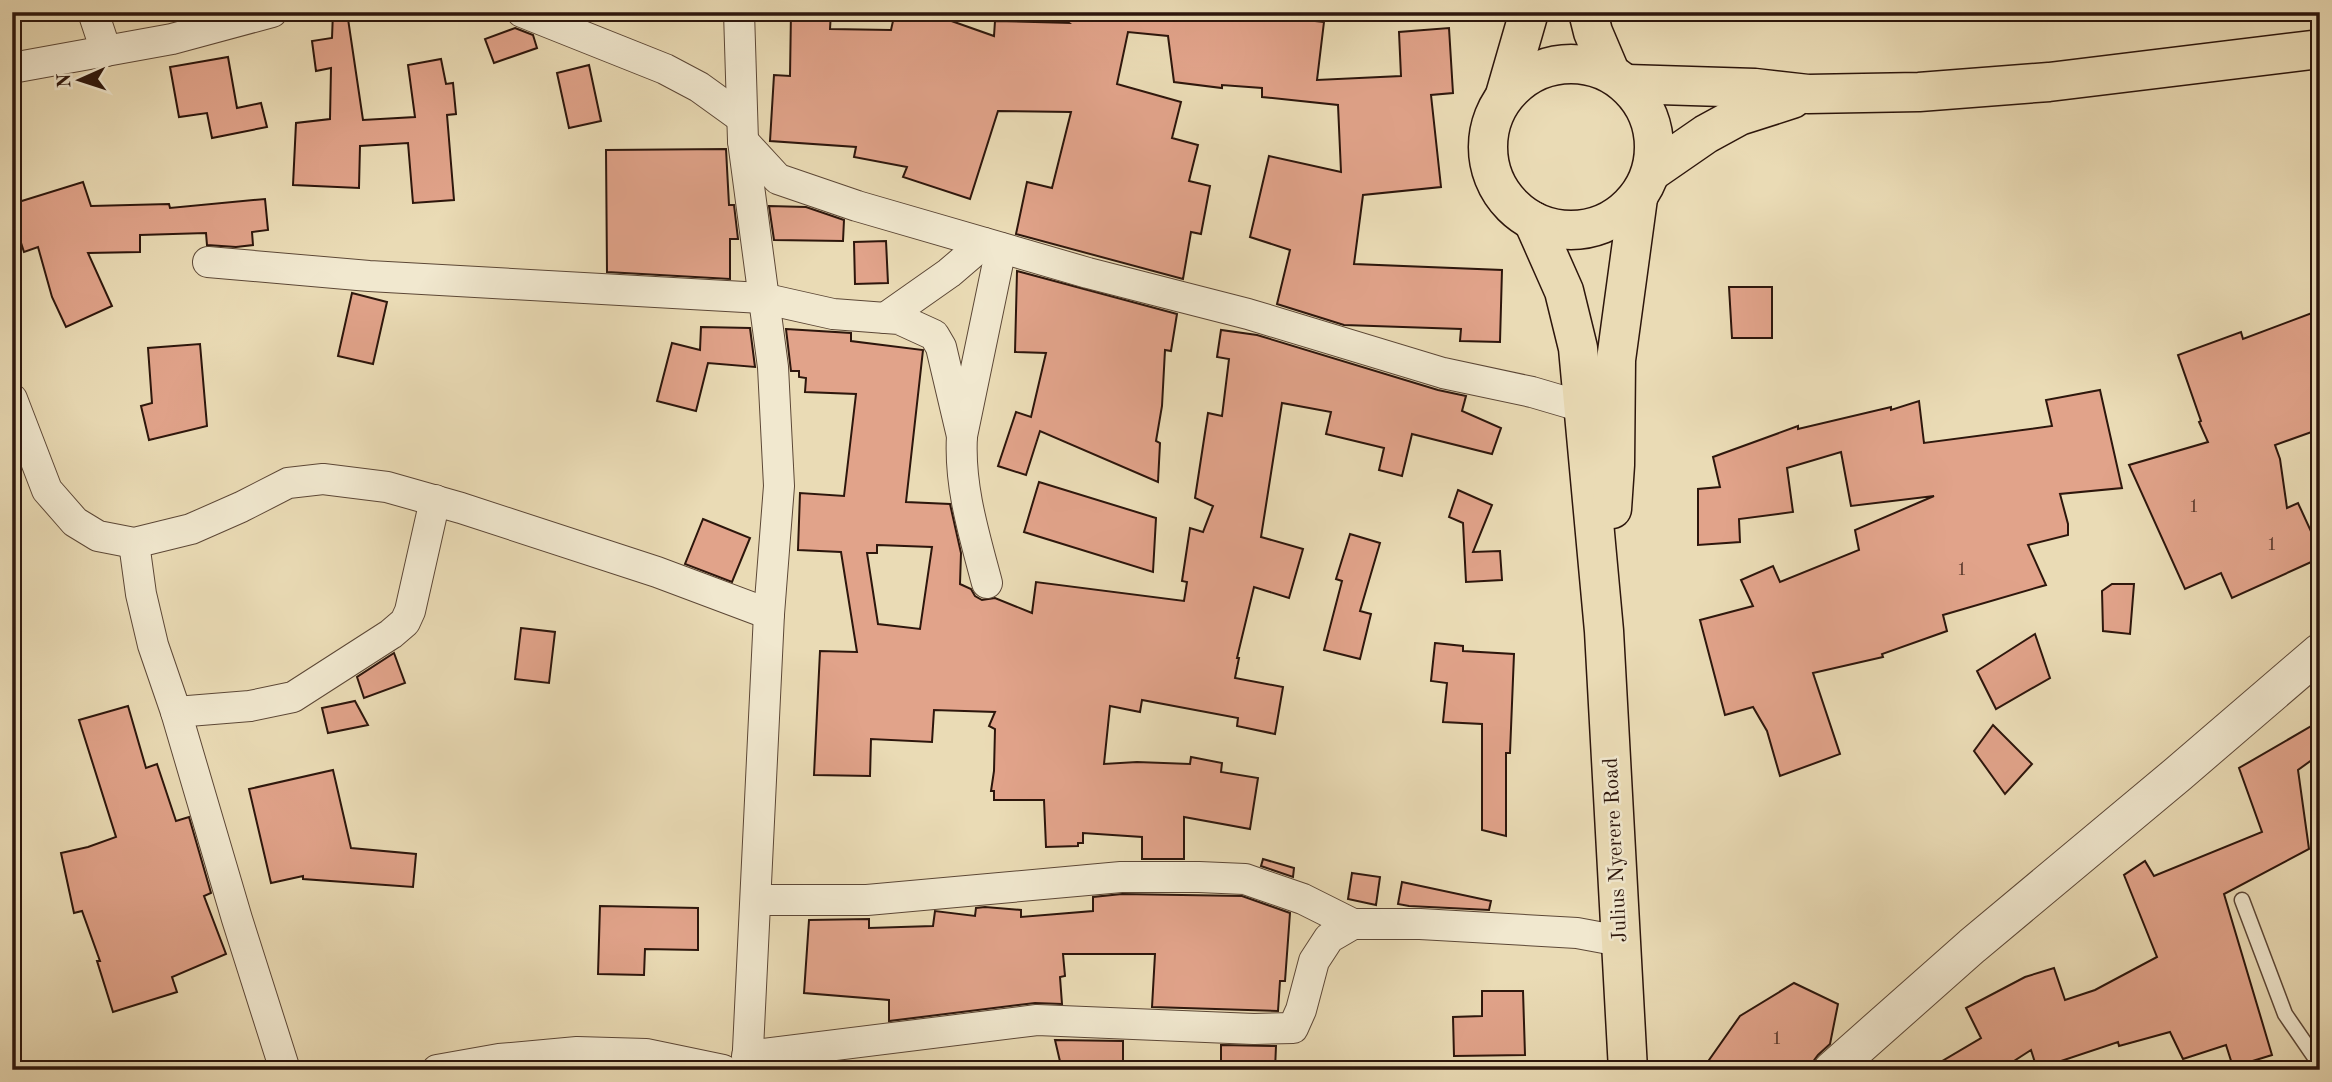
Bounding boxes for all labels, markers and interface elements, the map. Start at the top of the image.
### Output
north arrow [46,46,116,116]
text: N [56,73,75,89]
house number: 1 [2189,498,2199,516]
house number: 1 [2267,536,2277,554]
house number: 1 [1957,561,1967,579]
street label: Julius Nyerere Road [1601,757,1631,943]
house number: 1 [1772,1030,1782,1048]

